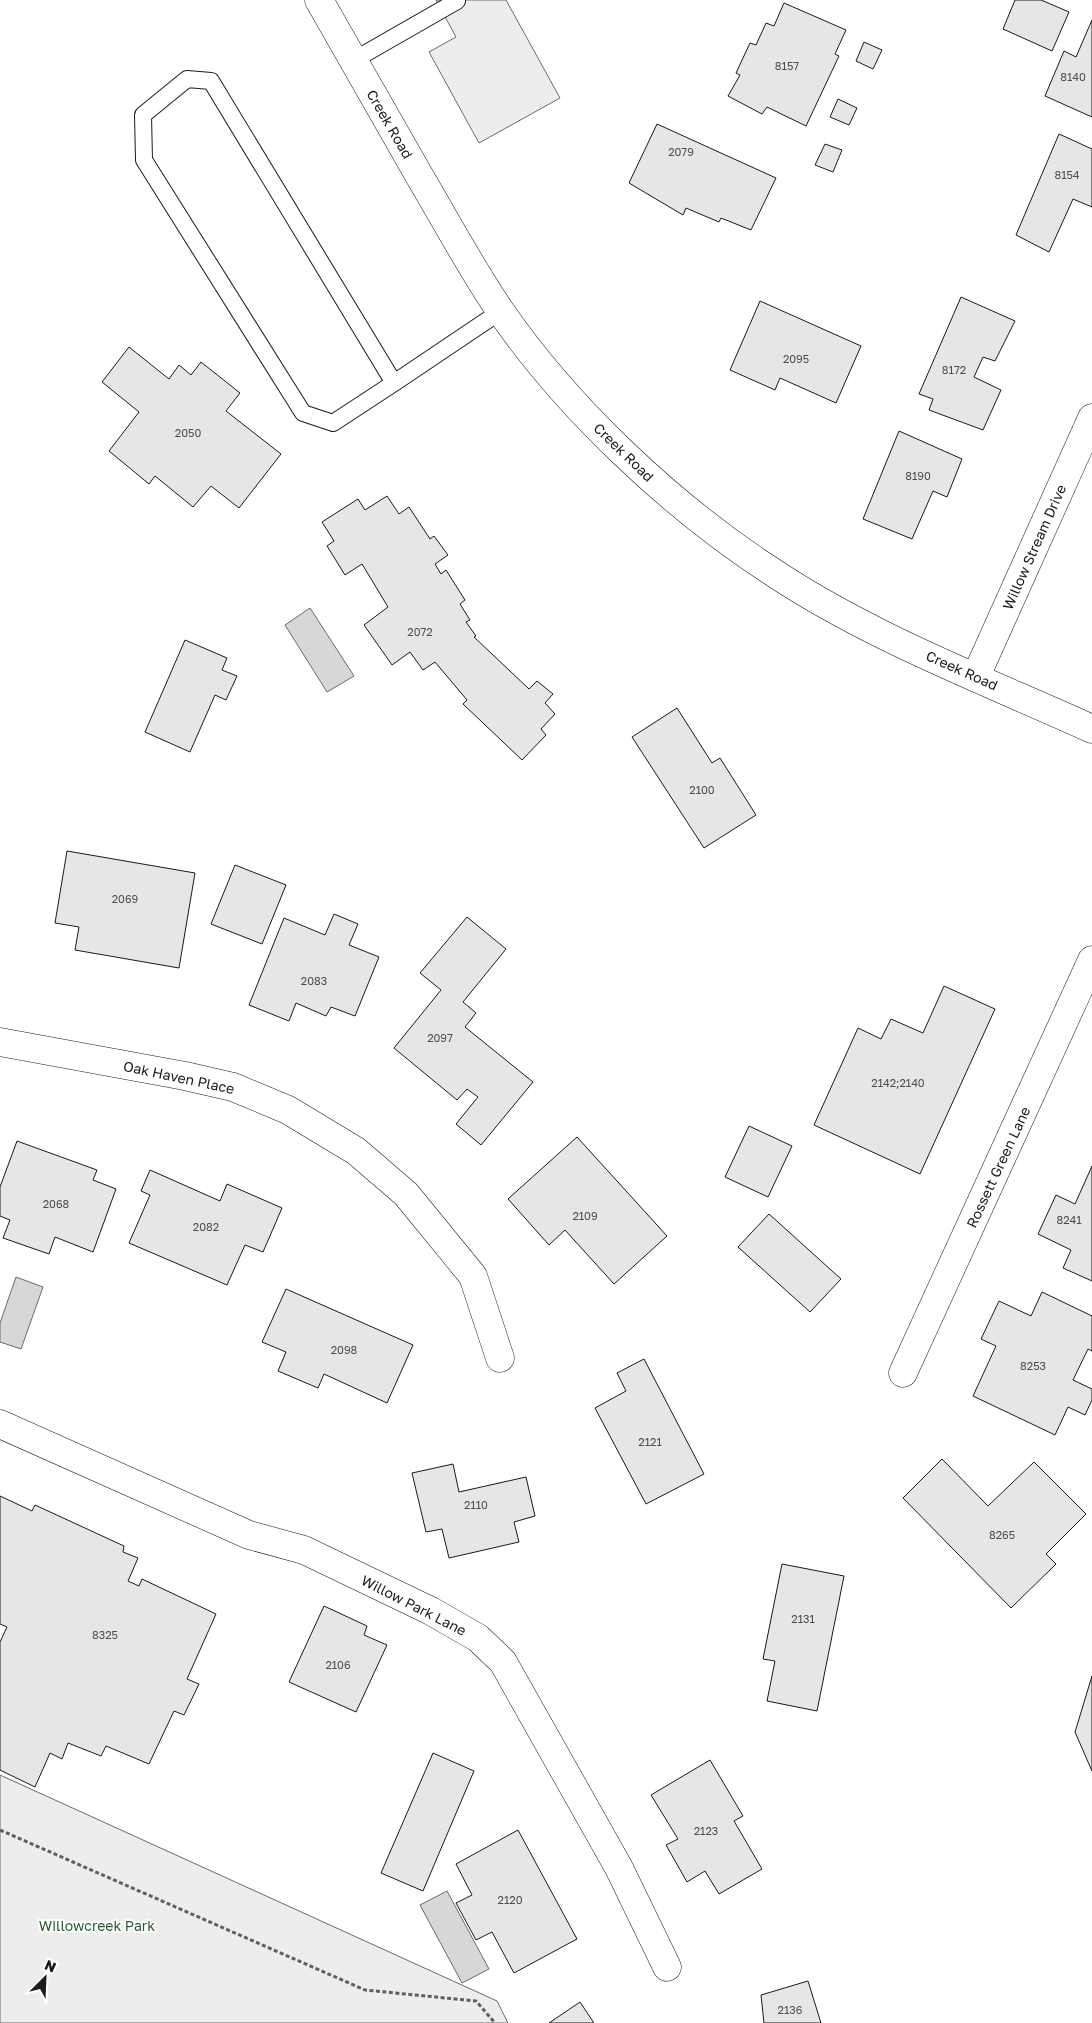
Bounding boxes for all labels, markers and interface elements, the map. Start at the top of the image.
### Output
house number: 8157 [775,59,799,72]
house number: 8140 [1060,70,1086,83]
street label: Creek Road [363,86,417,162]
house number: 2079 [668,145,694,158]
house number: 8154 [1054,168,1080,181]
house number: 2095 [783,352,809,365]
house number: 8172 [942,363,966,376]
street label: Creek Road [590,419,658,485]
house number: 2050 [175,426,201,439]
house number: 8190 [905,469,931,482]
street label: Willow Stream Drive [999,482,1069,612]
house number: 2072 [407,625,433,638]
street label: Creek Road [923,647,1001,693]
house number: 2100 [689,783,715,796]
house number: 2069 [112,892,138,905]
house number: 2083 [301,974,327,987]
house number: 2097 [427,1031,453,1044]
street label: Oak Haven Place [122,1057,236,1097]
house number: 2142;2140 [871,1076,925,1089]
street label: Rossett Green Lane [962,1104,1034,1230]
house number: 2068 [43,1197,70,1210]
house number: 2109 [572,1209,598,1222]
house number: 8241 [1056,1213,1082,1226]
house number: 2082 [193,1220,219,1233]
house number: 2098 [331,1343,358,1356]
house number: 8253 [1020,1359,1046,1372]
house number: 2121 [638,1435,662,1448]
house number: 2110 [464,1498,488,1511]
house number: 8265 [989,1528,1015,1541]
street label: Willow Park Lane [359,1571,469,1639]
house number: 2131 [791,1612,815,1625]
house number: 8325 [92,1628,118,1641]
house number: 2106 [325,1658,351,1671]
house number: 2123 [694,1824,718,1837]
house number: 2120 [498,1893,523,1906]
park label: Willowcreek Park [39,1917,155,1934]
north arrow [20,1953,70,2003]
text: N [42,1956,59,1976]
house number: 2136 [778,2003,803,2016]

